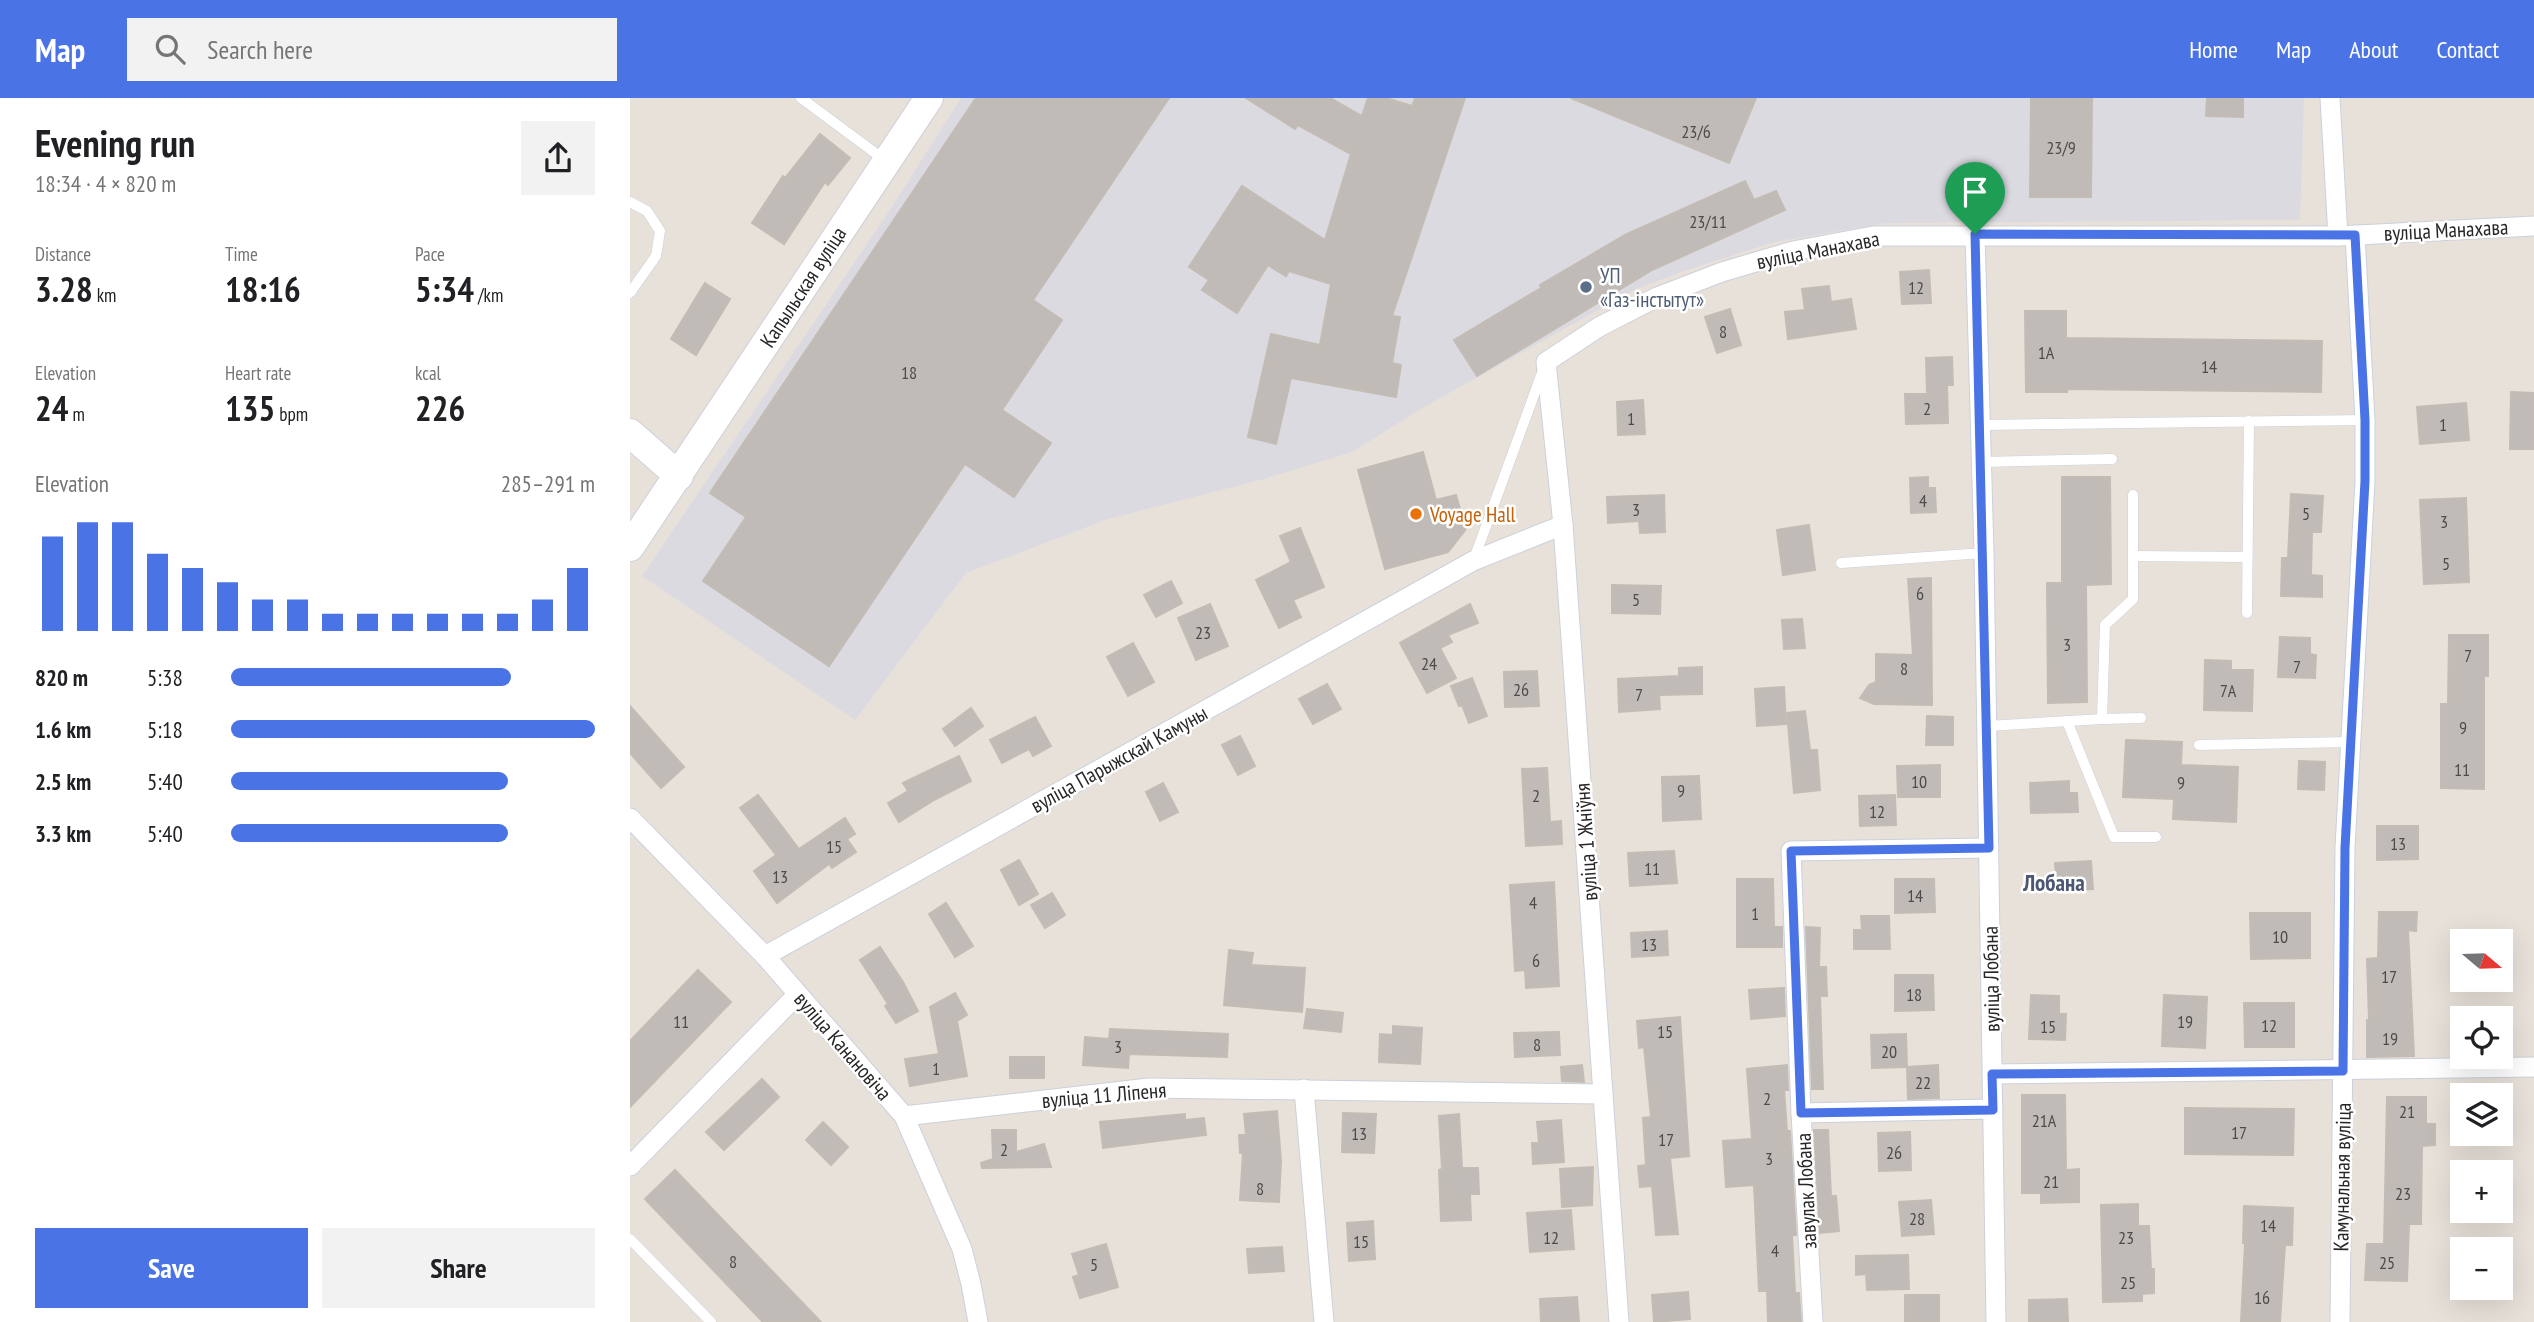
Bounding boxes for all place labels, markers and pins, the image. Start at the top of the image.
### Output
pin [1945,162,2005,234]
place label: УП «Газ-інстытут» [1600,262,1704,313]
marker: УП «Газ-інстытут» [1578,279,1594,295]
place label: Voyage Hall [1429,501,1516,528]
marker: Voyage Hall [1408,506,1424,522]

